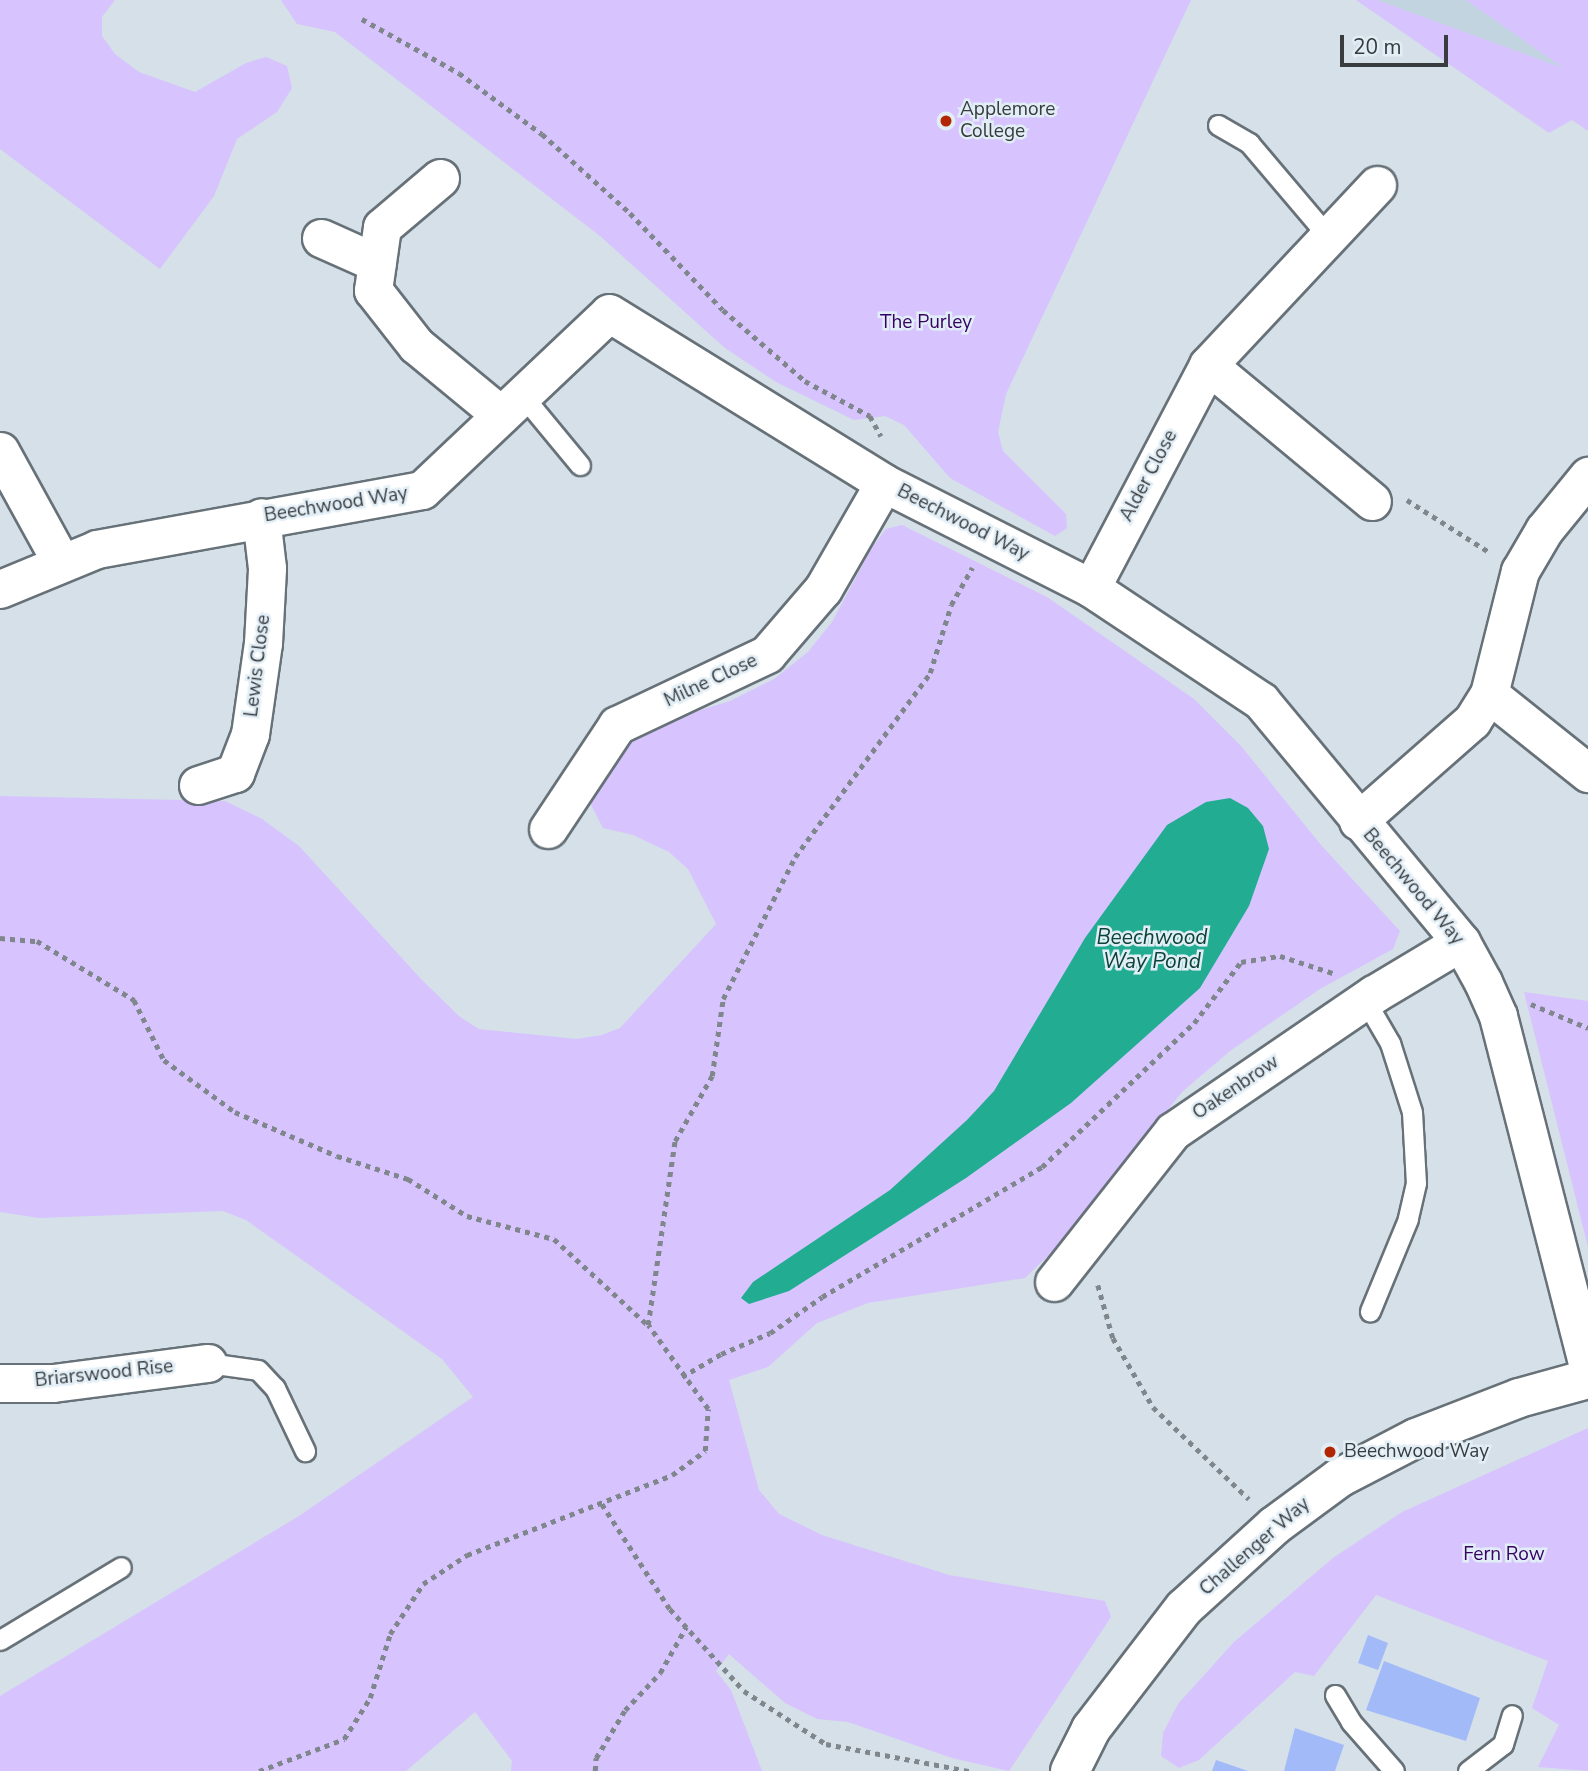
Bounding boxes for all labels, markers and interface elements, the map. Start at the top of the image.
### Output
scale bar [1343,21,1452,65]
text: 20 m [1353,33,1402,61]
place label: Applemore College [960,99,1055,143]
marker: Applemore College [938,113,954,129]
park label: The Purley [880,312,972,334]
street label: Alder Close [1115,426,1183,526]
street label: Beechwood Way [893,480,1033,566]
street label: Beechwood Way [263,482,409,528]
street label: Lewis Close [240,614,276,718]
street label: Milne Close [661,649,761,713]
street label: Beechwood Way [1358,824,1468,950]
water label: Beechwood Way Pond [1096,924,1208,974]
street label: Oakenbrow [1189,1051,1283,1125]
street label: Briarswood Rise [34,1355,174,1393]
place label: Beechwood Way [1344,1441,1489,1463]
marker: Beechwood Way [1322,1444,1338,1460]
street label: Challenger Way [1195,1493,1315,1601]
park label: Fern Row [1463,1544,1545,1566]

